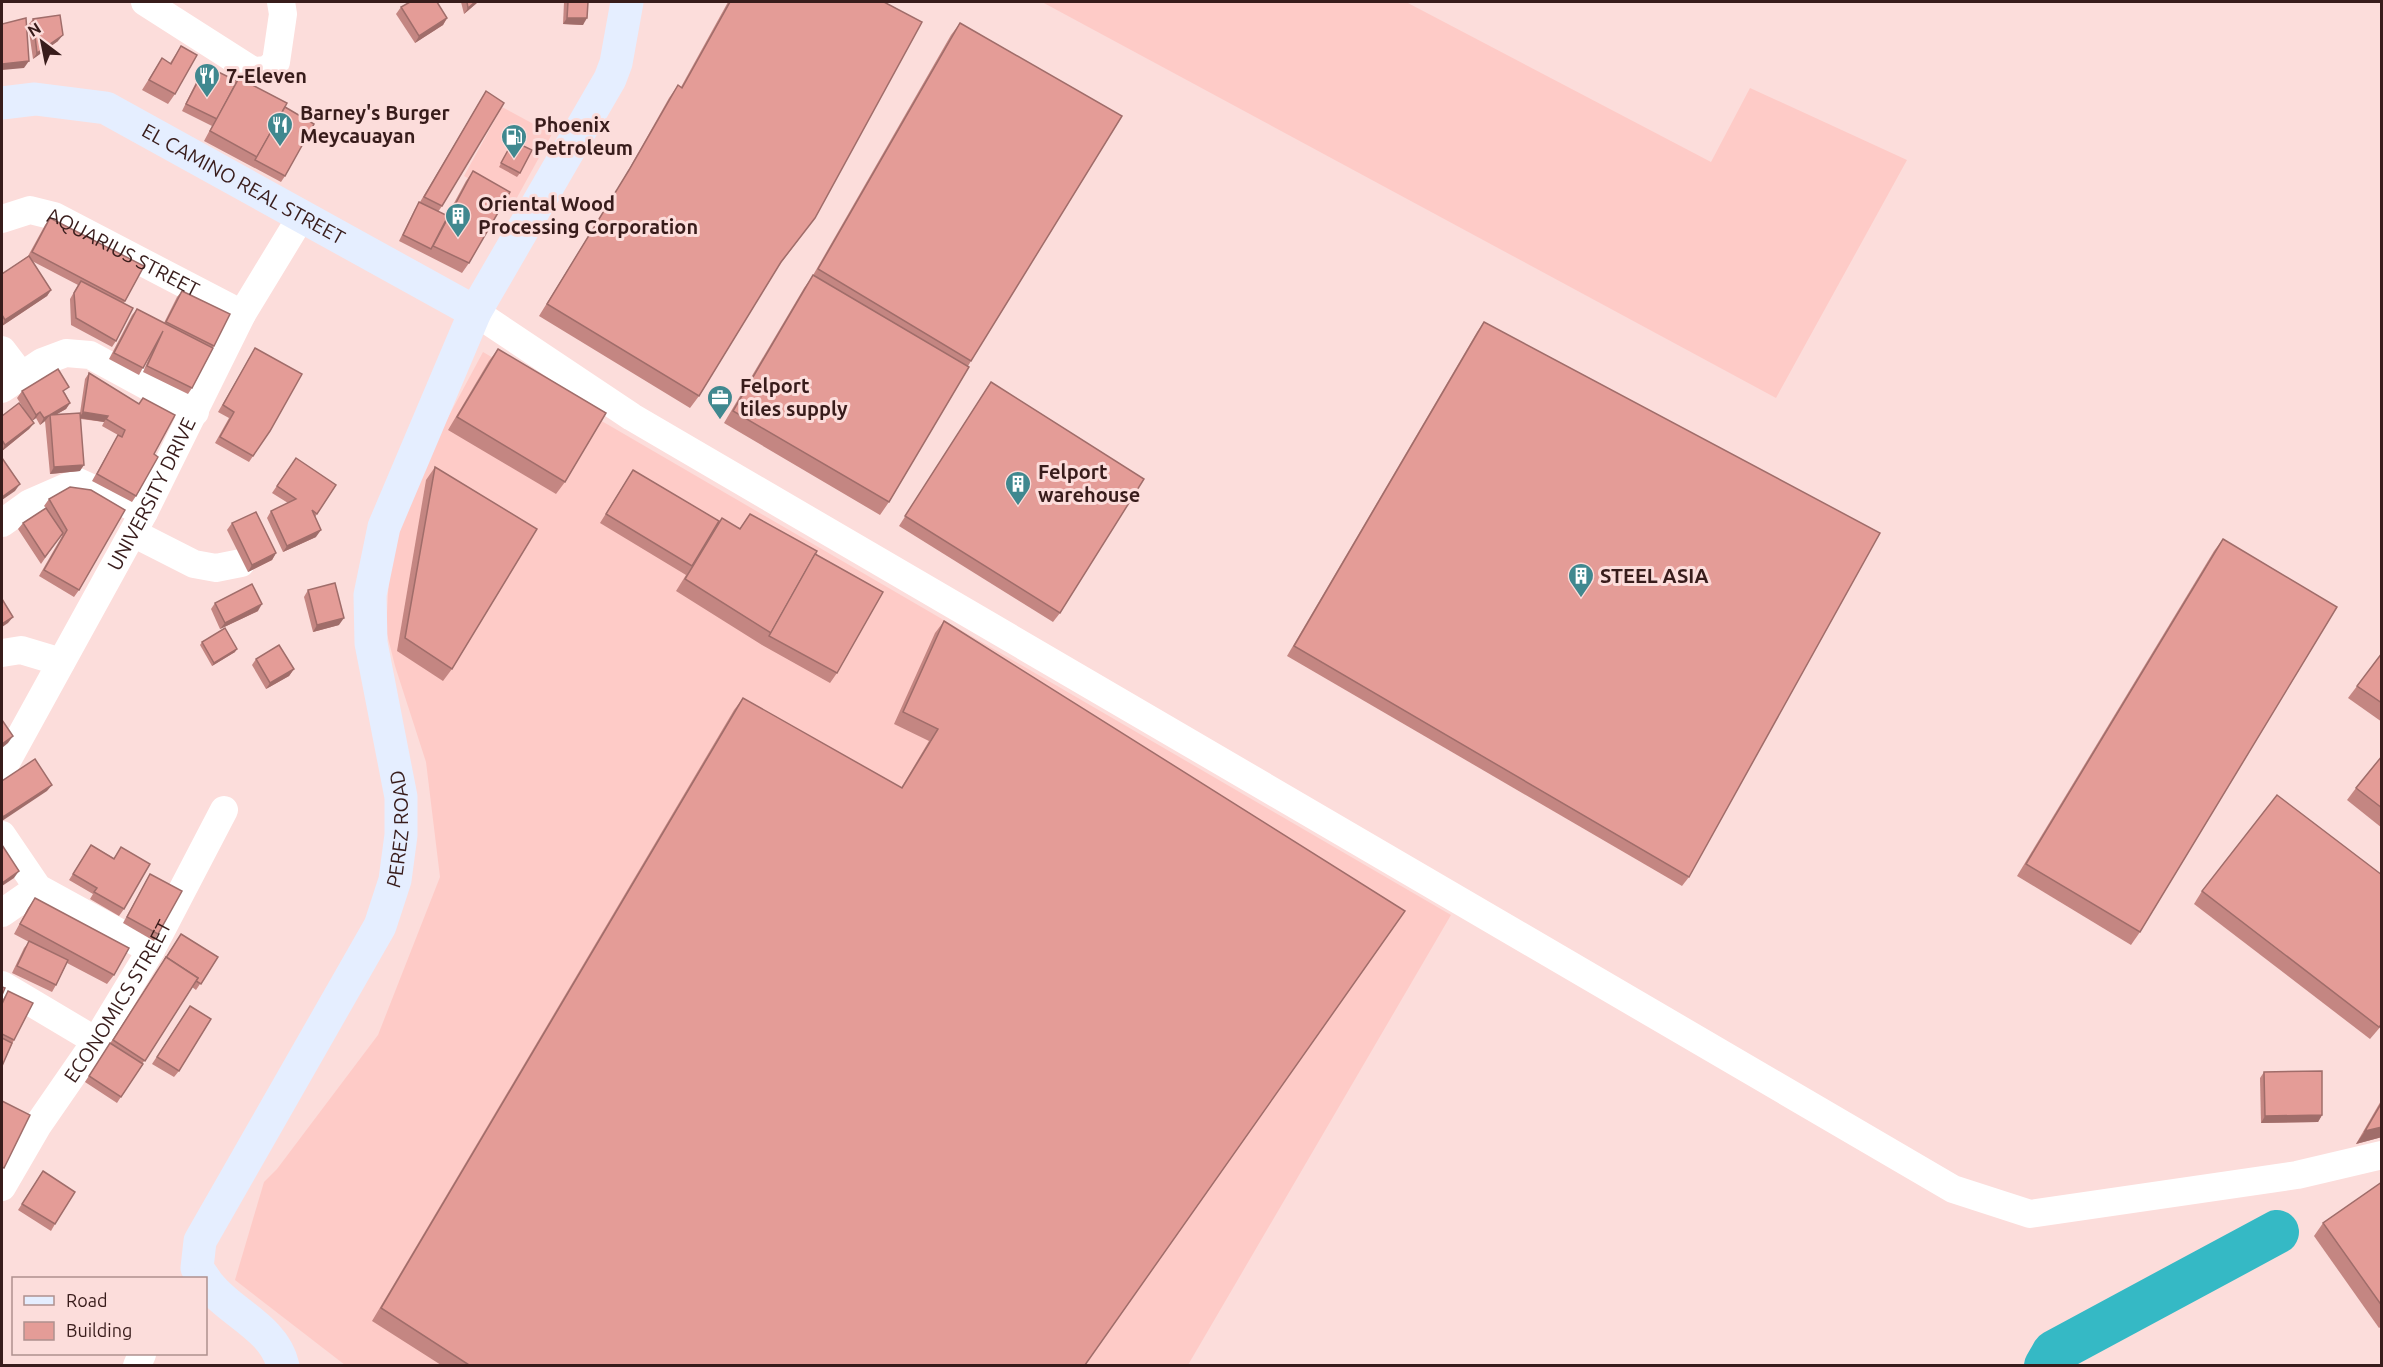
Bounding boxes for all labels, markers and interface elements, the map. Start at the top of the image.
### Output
north arrow [12,12,72,72]
text: N [24,18,44,40]
restaurant icon: 7-Eleven [192,61,222,99]
place label: 7-Eleven [226,64,307,87]
place label: Barney's Burger Meycauayan [300,101,451,147]
restaurant icon: Barney's Burger Meycauayan [265,110,295,148]
place label: Phoenix Petroleum [534,113,633,159]
street label: EL CAMINO REAL STREET [138,118,349,249]
fuel station icon: Phoenix Petroleum [499,122,529,160]
place label: Oriental Wood Processing Corporation [478,192,698,238]
building icon: Oriental Wood Processing Corporation [443,201,473,239]
street label: AQUARIUS STREET [45,203,204,301]
place label: Felport tiles supply [740,374,848,420]
office icon: Felport tiles supply [705,383,735,421]
street label: UNIVERSITY DRIVE [102,414,200,574]
place label: Felport warehouse [1038,460,1140,506]
building icon: Felport warehouse [1003,469,1033,507]
building icon: STEEL ASIA [1566,561,1596,599]
place label: STEEL ASIA [1600,564,1708,587]
street label: PEREZ ROAD [381,768,413,890]
street label: ECONOMICS STREET [59,916,176,1087]
legend [12,1277,207,1355]
text: Road [66,1290,108,1310]
text: Building [66,1320,132,1340]

